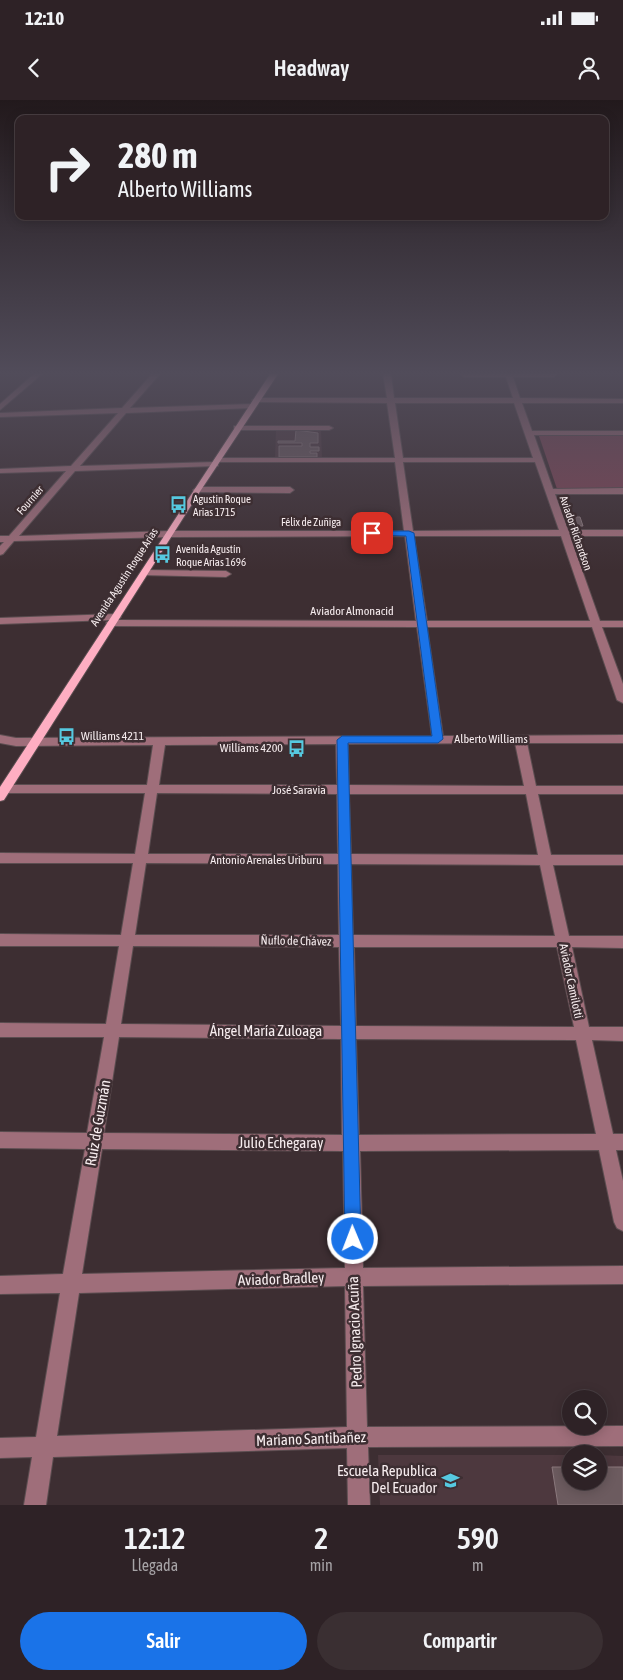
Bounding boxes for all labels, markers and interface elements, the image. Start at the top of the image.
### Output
text: 12:10 [25,7,64,29]
icon: back [20,54,48,82]
icon: person [575,54,603,82]
text: Headway [274,55,349,81]
icon: right [35,135,100,200]
text: 280 m [118,135,197,175]
text: Alberto Williams [118,176,252,202]
street label: Fournier [14,483,46,517]
place label: Agustin Roque Arias 1715 [193,493,251,518]
street label: Aviador Richardson [558,494,594,572]
bus stop icon: Agustin Roque Arias 1715 [169,495,189,515]
pin [351,512,393,554]
street label: Félix de Zuñiga [281,516,341,528]
icon: arrive [358,519,386,547]
street label: Avenida Agustín Roque Arias [88,526,160,628]
place label: Avenida Agustín Roque Arias 1696 [176,543,246,568]
bus stop icon: Avenida Agustín Roque Arias 1696 [152,545,172,565]
street label: Aviador Almonacid [310,604,394,618]
bus stop icon: Williams 4211 [57,726,77,746]
place label: Williams 4211 [81,729,145,743]
street label: Alberto Williams [454,732,528,746]
bus stop icon: Williams 4200 [287,738,307,758]
place label: Williams 4200 [220,741,283,755]
street label: José Saravia [272,783,326,797]
street label: Antonio Arenales Uriburu [210,853,322,867]
street label: Ñuflo de Chávez [261,933,332,949]
street label: Aviador Camilotti [556,942,586,1020]
street label: Ángel María Zuloaga [210,1022,322,1039]
street label: Ruiz de Guzmán [82,1078,113,1167]
street label: Julio Echegaray [238,1134,324,1151]
position arrow [326,1212,378,1264]
street label: Aviador Bradley [237,1268,325,1289]
street label: Pedro Ignacio Acuña [344,1276,365,1388]
map controls [562,1390,607,1490]
button: search [562,1390,607,1435]
street label: Mariano Santibañez [256,1428,367,1449]
button: layers [562,1445,607,1490]
place label: Escuela Republica Del Ecuador [337,1462,438,1496]
school or university icon: Escuela Republica Del Ecuador [441,1470,461,1490]
text: 12:12 [124,1521,186,1555]
text: 2 [314,1521,328,1555]
text: 590 [457,1521,499,1555]
text: Llegada [132,1556,178,1574]
text: min [310,1556,333,1574]
text: m [472,1556,484,1574]
button: Salir [20,1612,307,1670]
button: Compartir [317,1612,603,1670]

